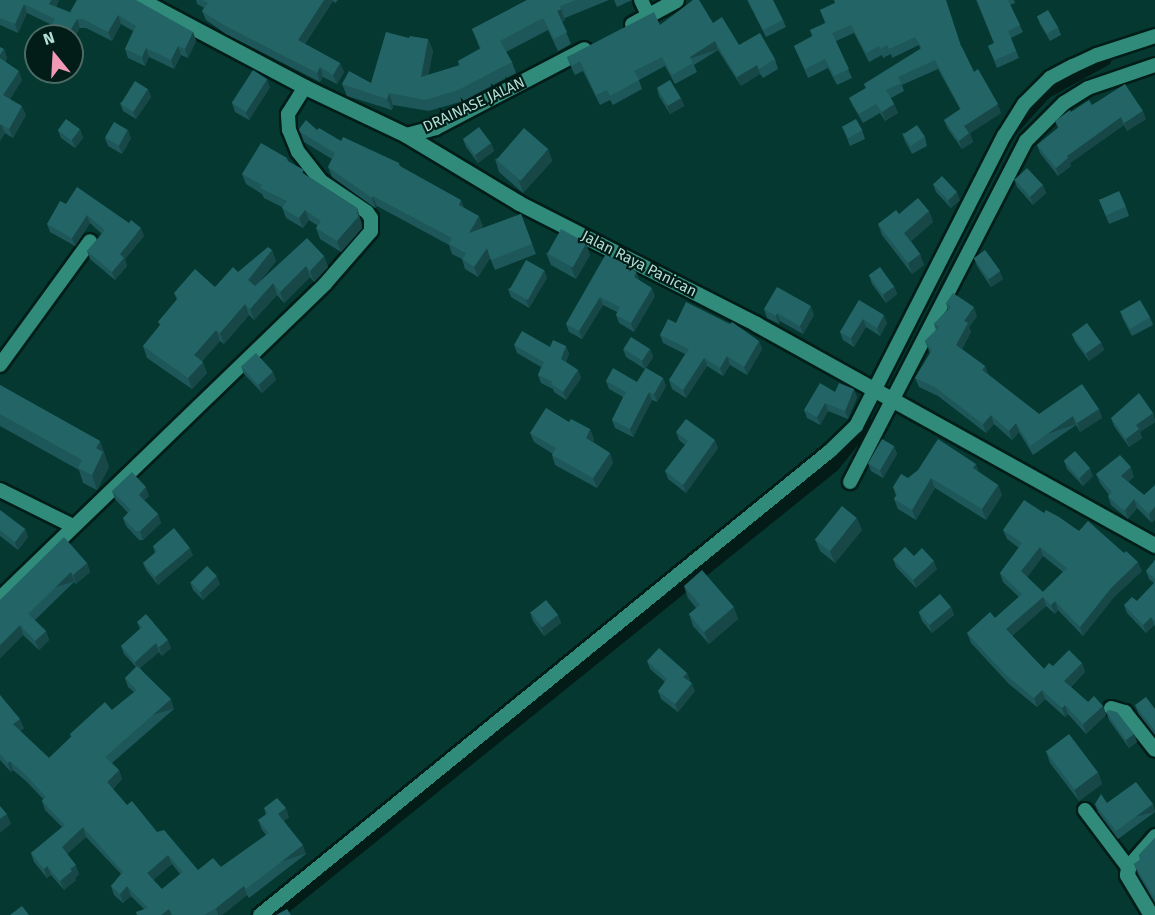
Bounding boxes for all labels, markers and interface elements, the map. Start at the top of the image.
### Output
north arrow [24,24,84,84]
text: N [41,28,57,49]
street label: DRAINASE JALAN [420,74,528,136]
street label: Jalan Raya Panican [578,227,700,301]

